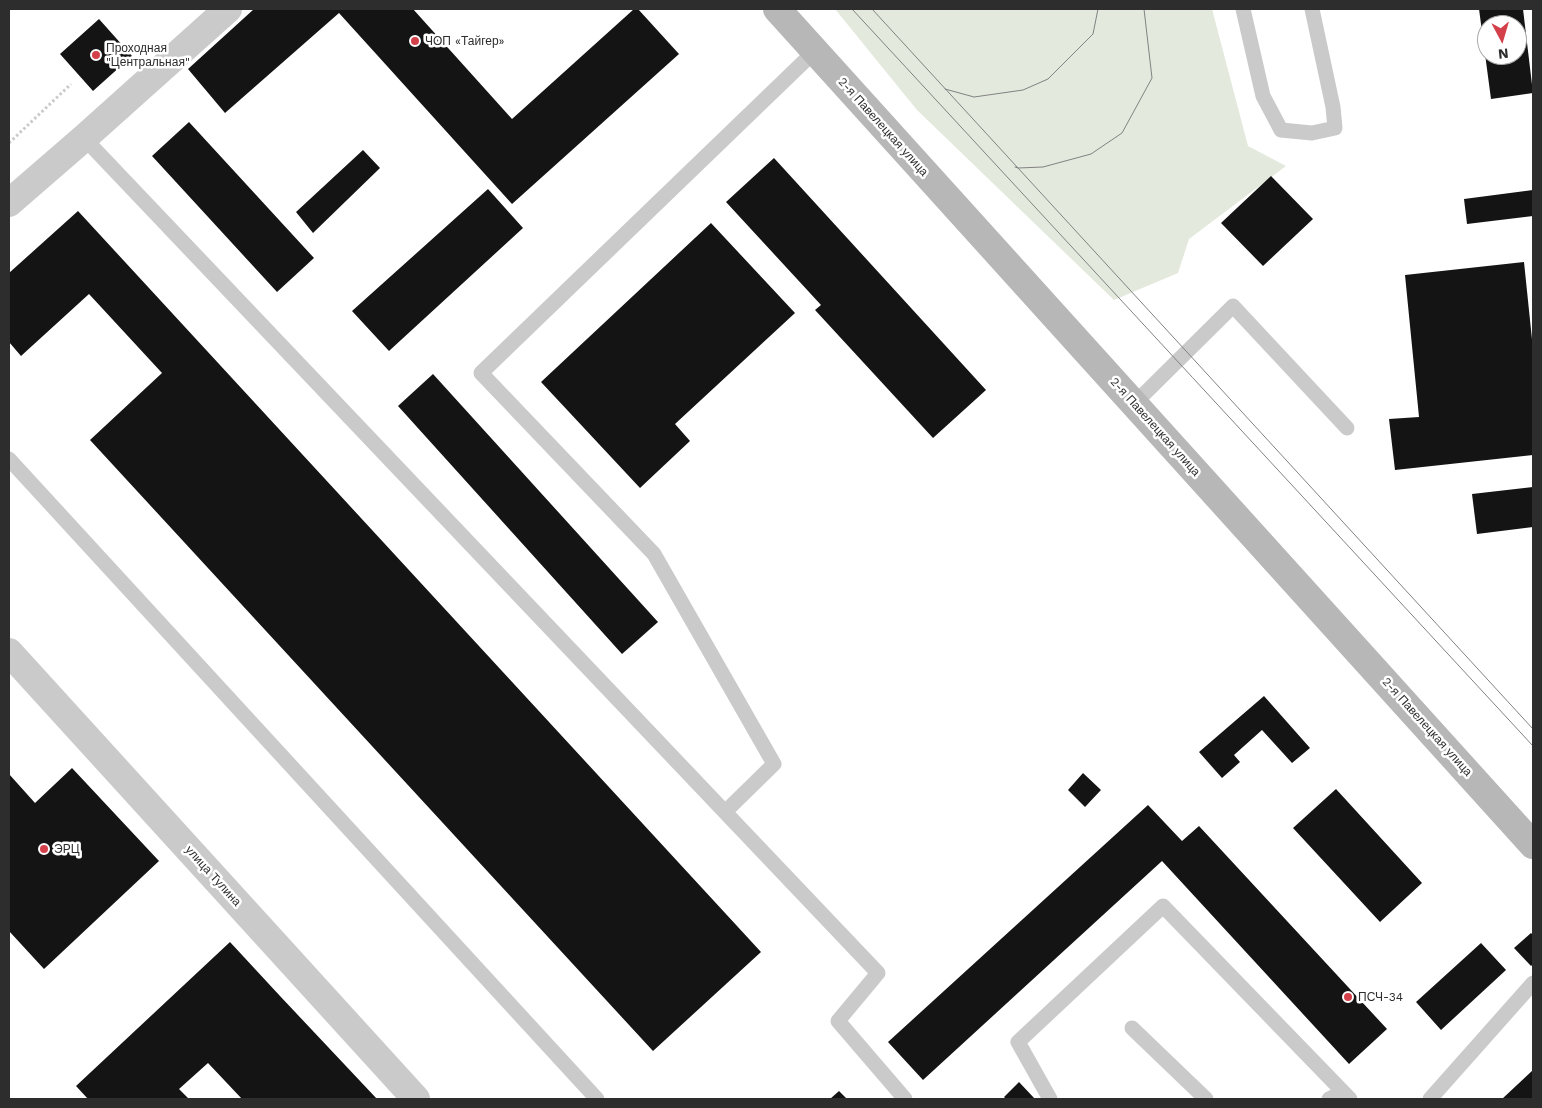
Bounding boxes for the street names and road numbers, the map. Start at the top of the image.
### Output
street label: 2-я Павелецкая улица [835,75,931,179]
street label: 2-я Павелецкая улица [1107,375,1203,479]
street label: 2-я Павелецкая улица [1379,675,1475,779]
street label: улица Тулина [182,843,244,909]

